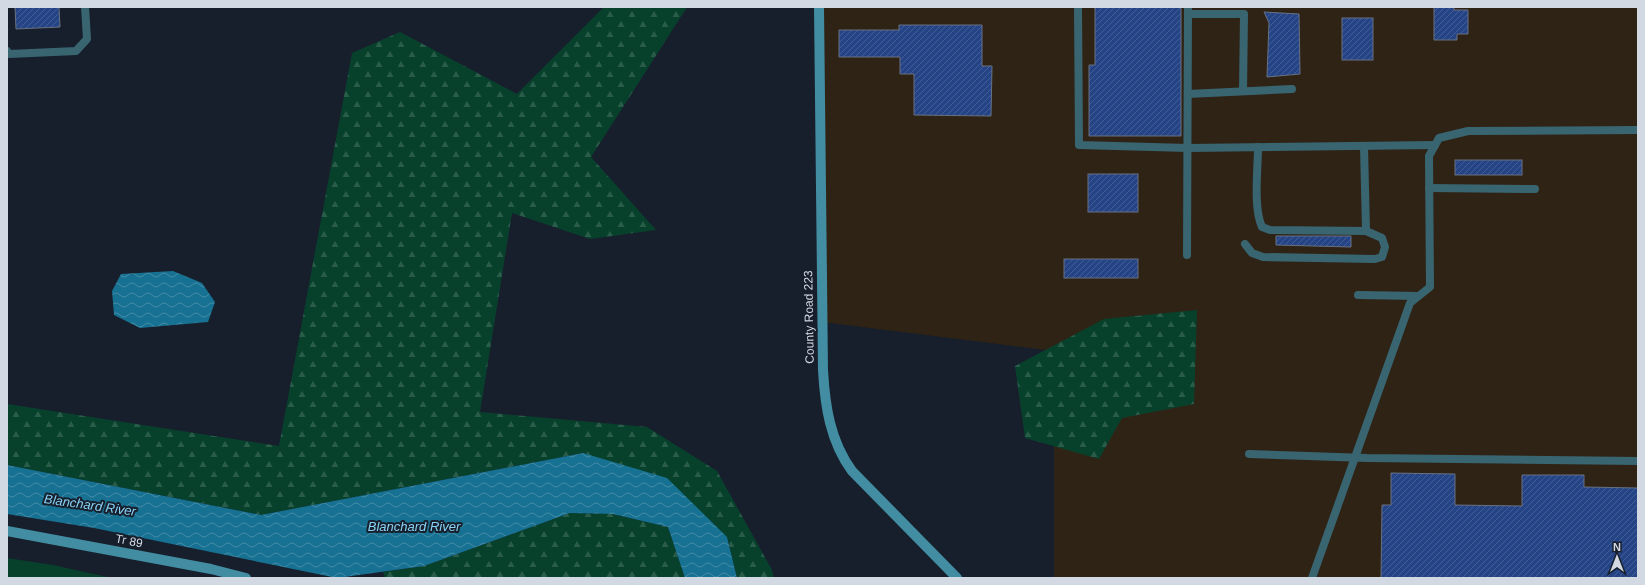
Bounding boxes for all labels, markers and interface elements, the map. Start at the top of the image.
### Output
street label: County Road 223 [801,270,817,364]
water label: Blanchard River [43,491,137,519]
water label: Blanchard River [368,519,461,534]
street label: Tr 89 [114,531,144,551]
north arrow [1597,537,1637,577]
text: N [1613,541,1621,553]

